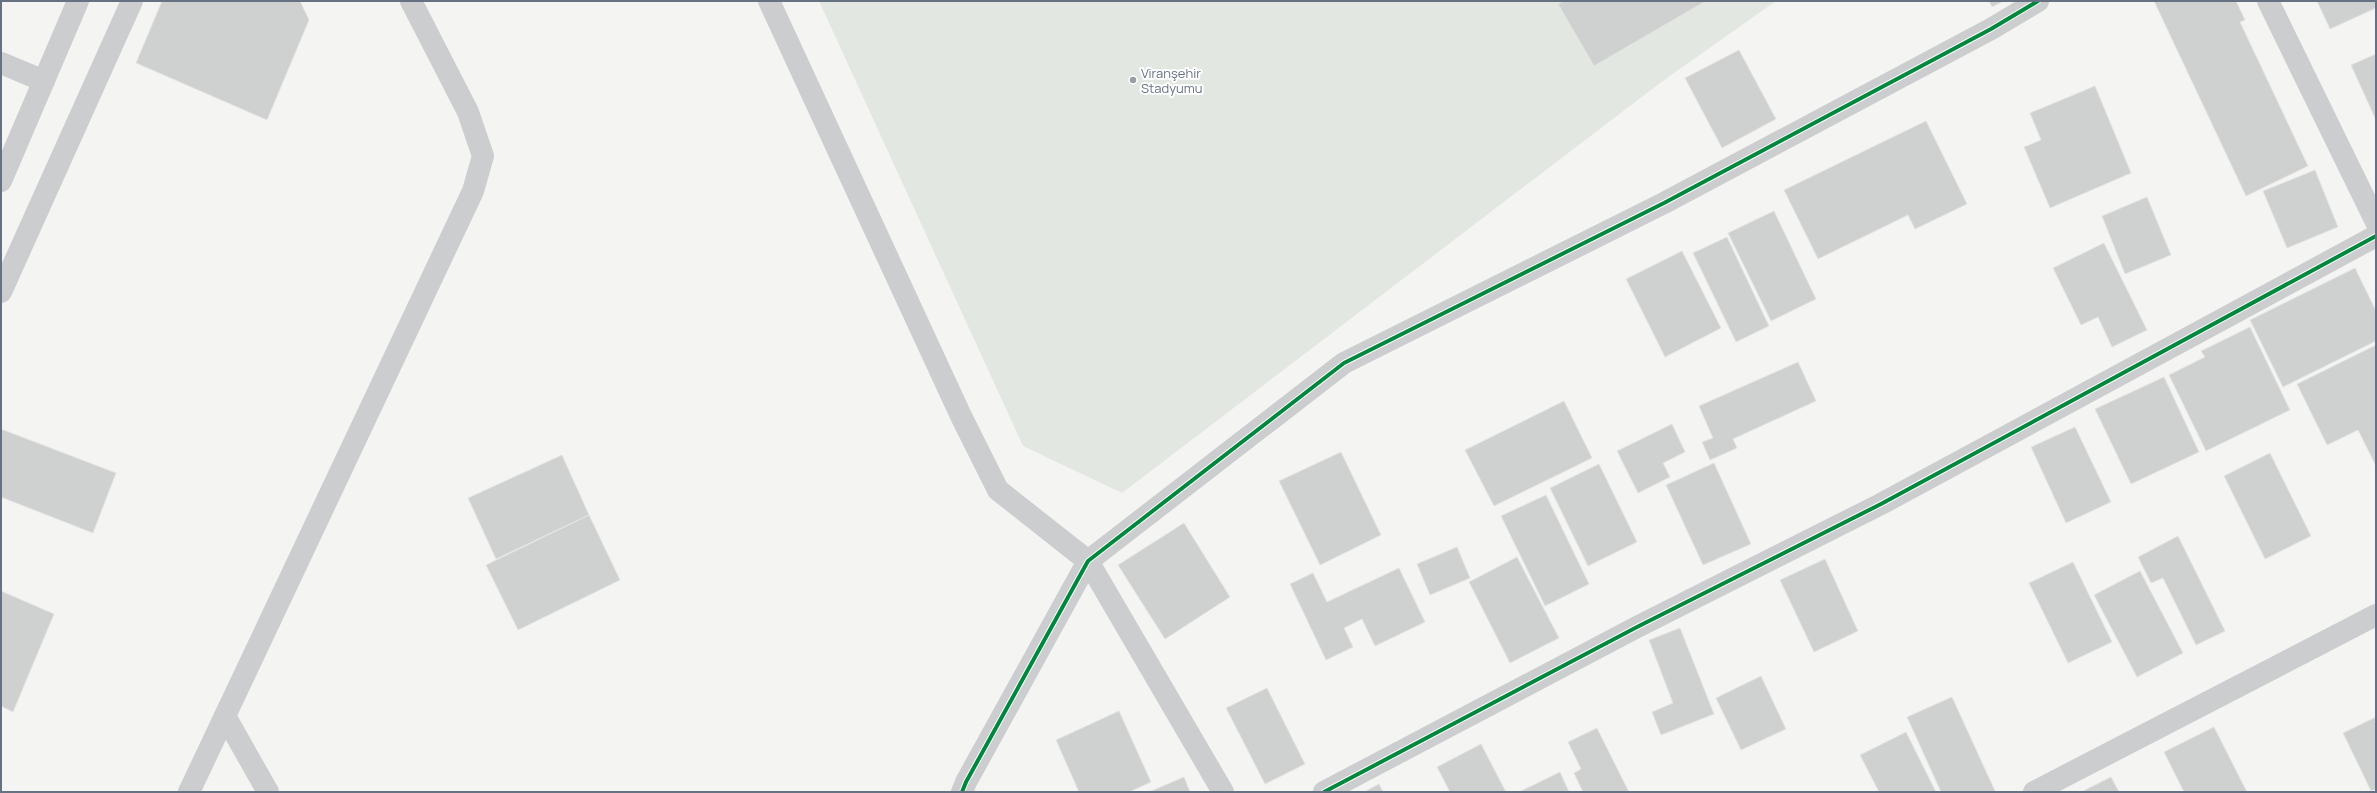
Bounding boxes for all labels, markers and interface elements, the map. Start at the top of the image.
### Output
place label: Viranşehir Stadyumu [1141,64,1202,97]
marker: Viranşehir Stadyumu [1128,75,1138,85]

